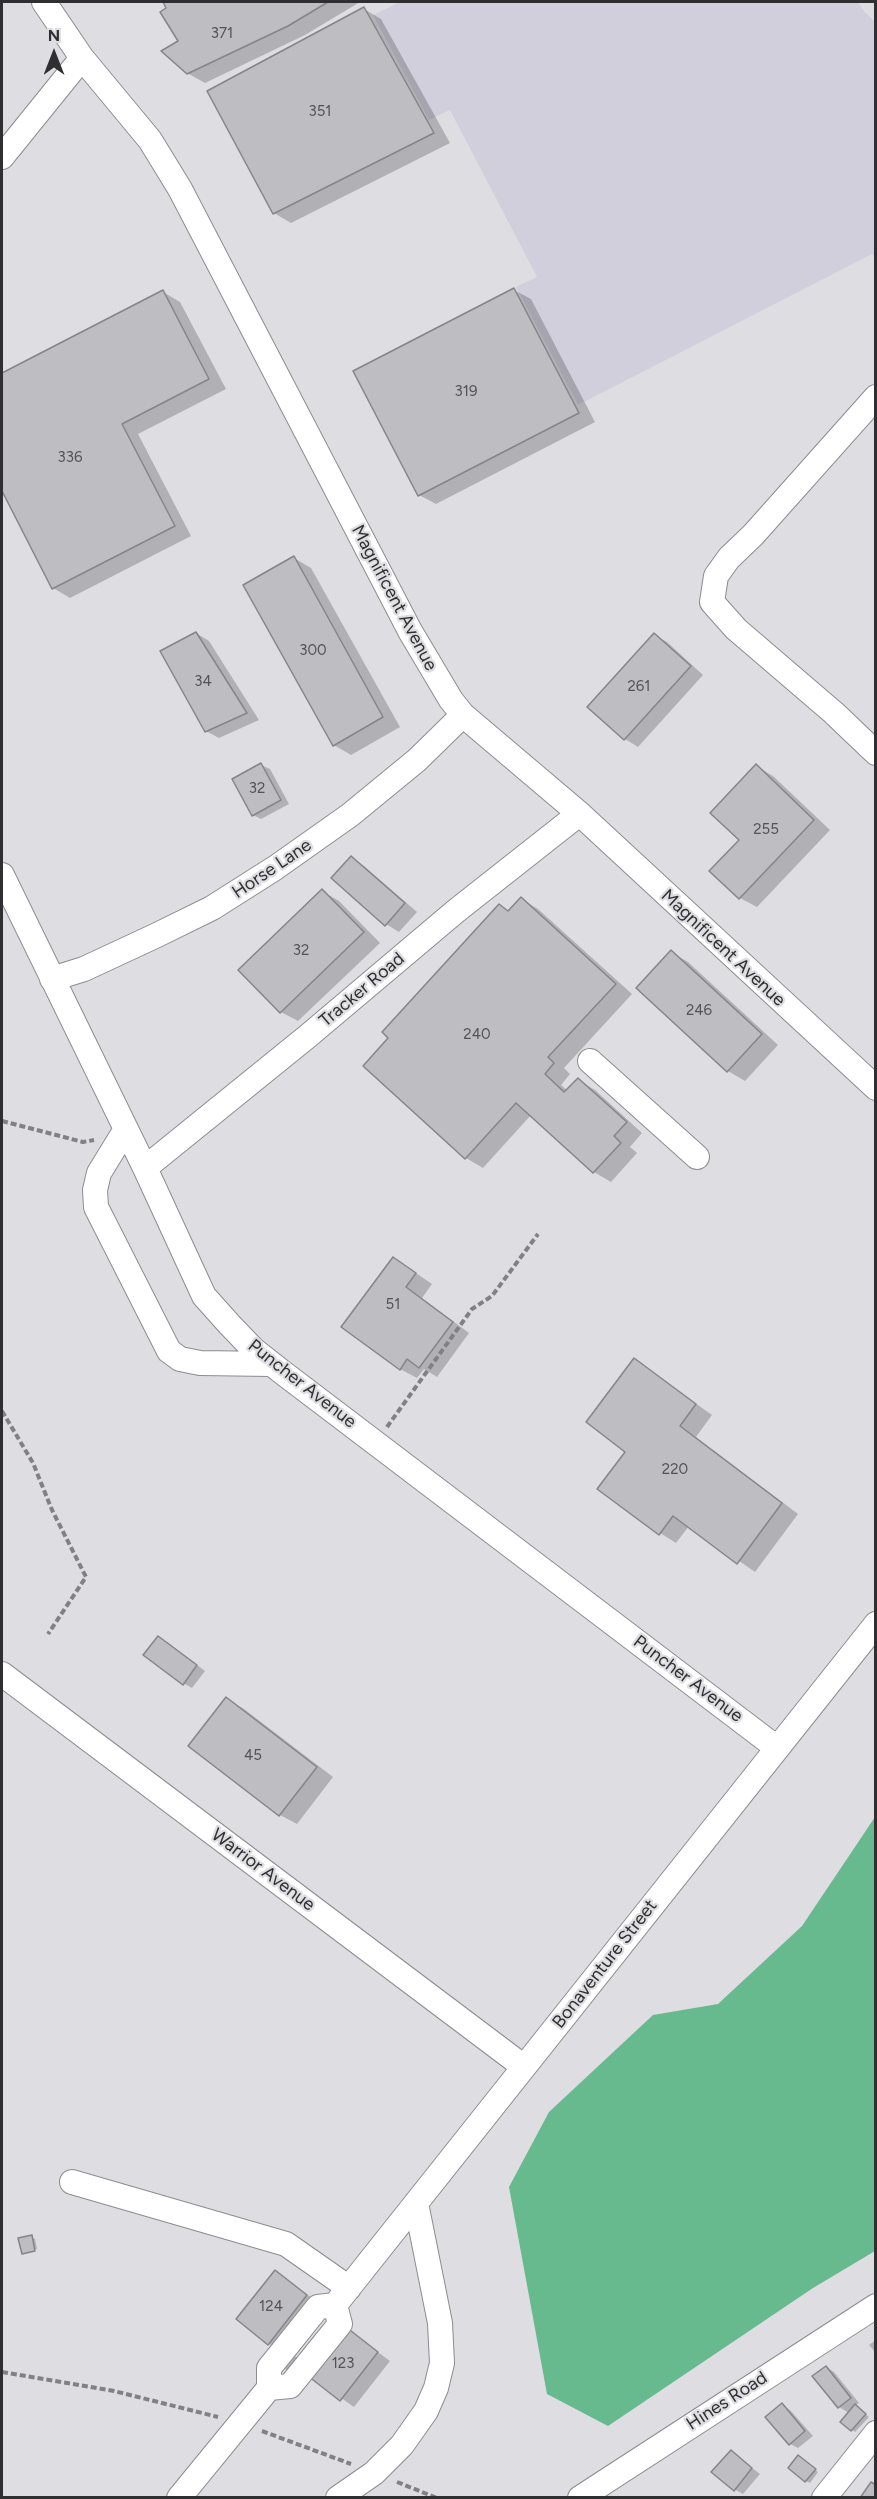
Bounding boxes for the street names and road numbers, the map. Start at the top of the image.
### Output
street label: Magnificent Avenue [346,522,442,674]
street label: Horse Lane [228,835,316,903]
street label: Magnificent Avenue [656,885,790,1011]
street label: Tracker Road [315,948,409,1032]
street label: Puncher Avenue [244,1335,360,1433]
street label: Puncher Avenue [629,1631,747,1727]
street label: Warrior Avenue [207,1824,319,1916]
street label: Bonaventure Street [548,1895,662,2033]
street label: Hines Road [683,2367,771,2435]

